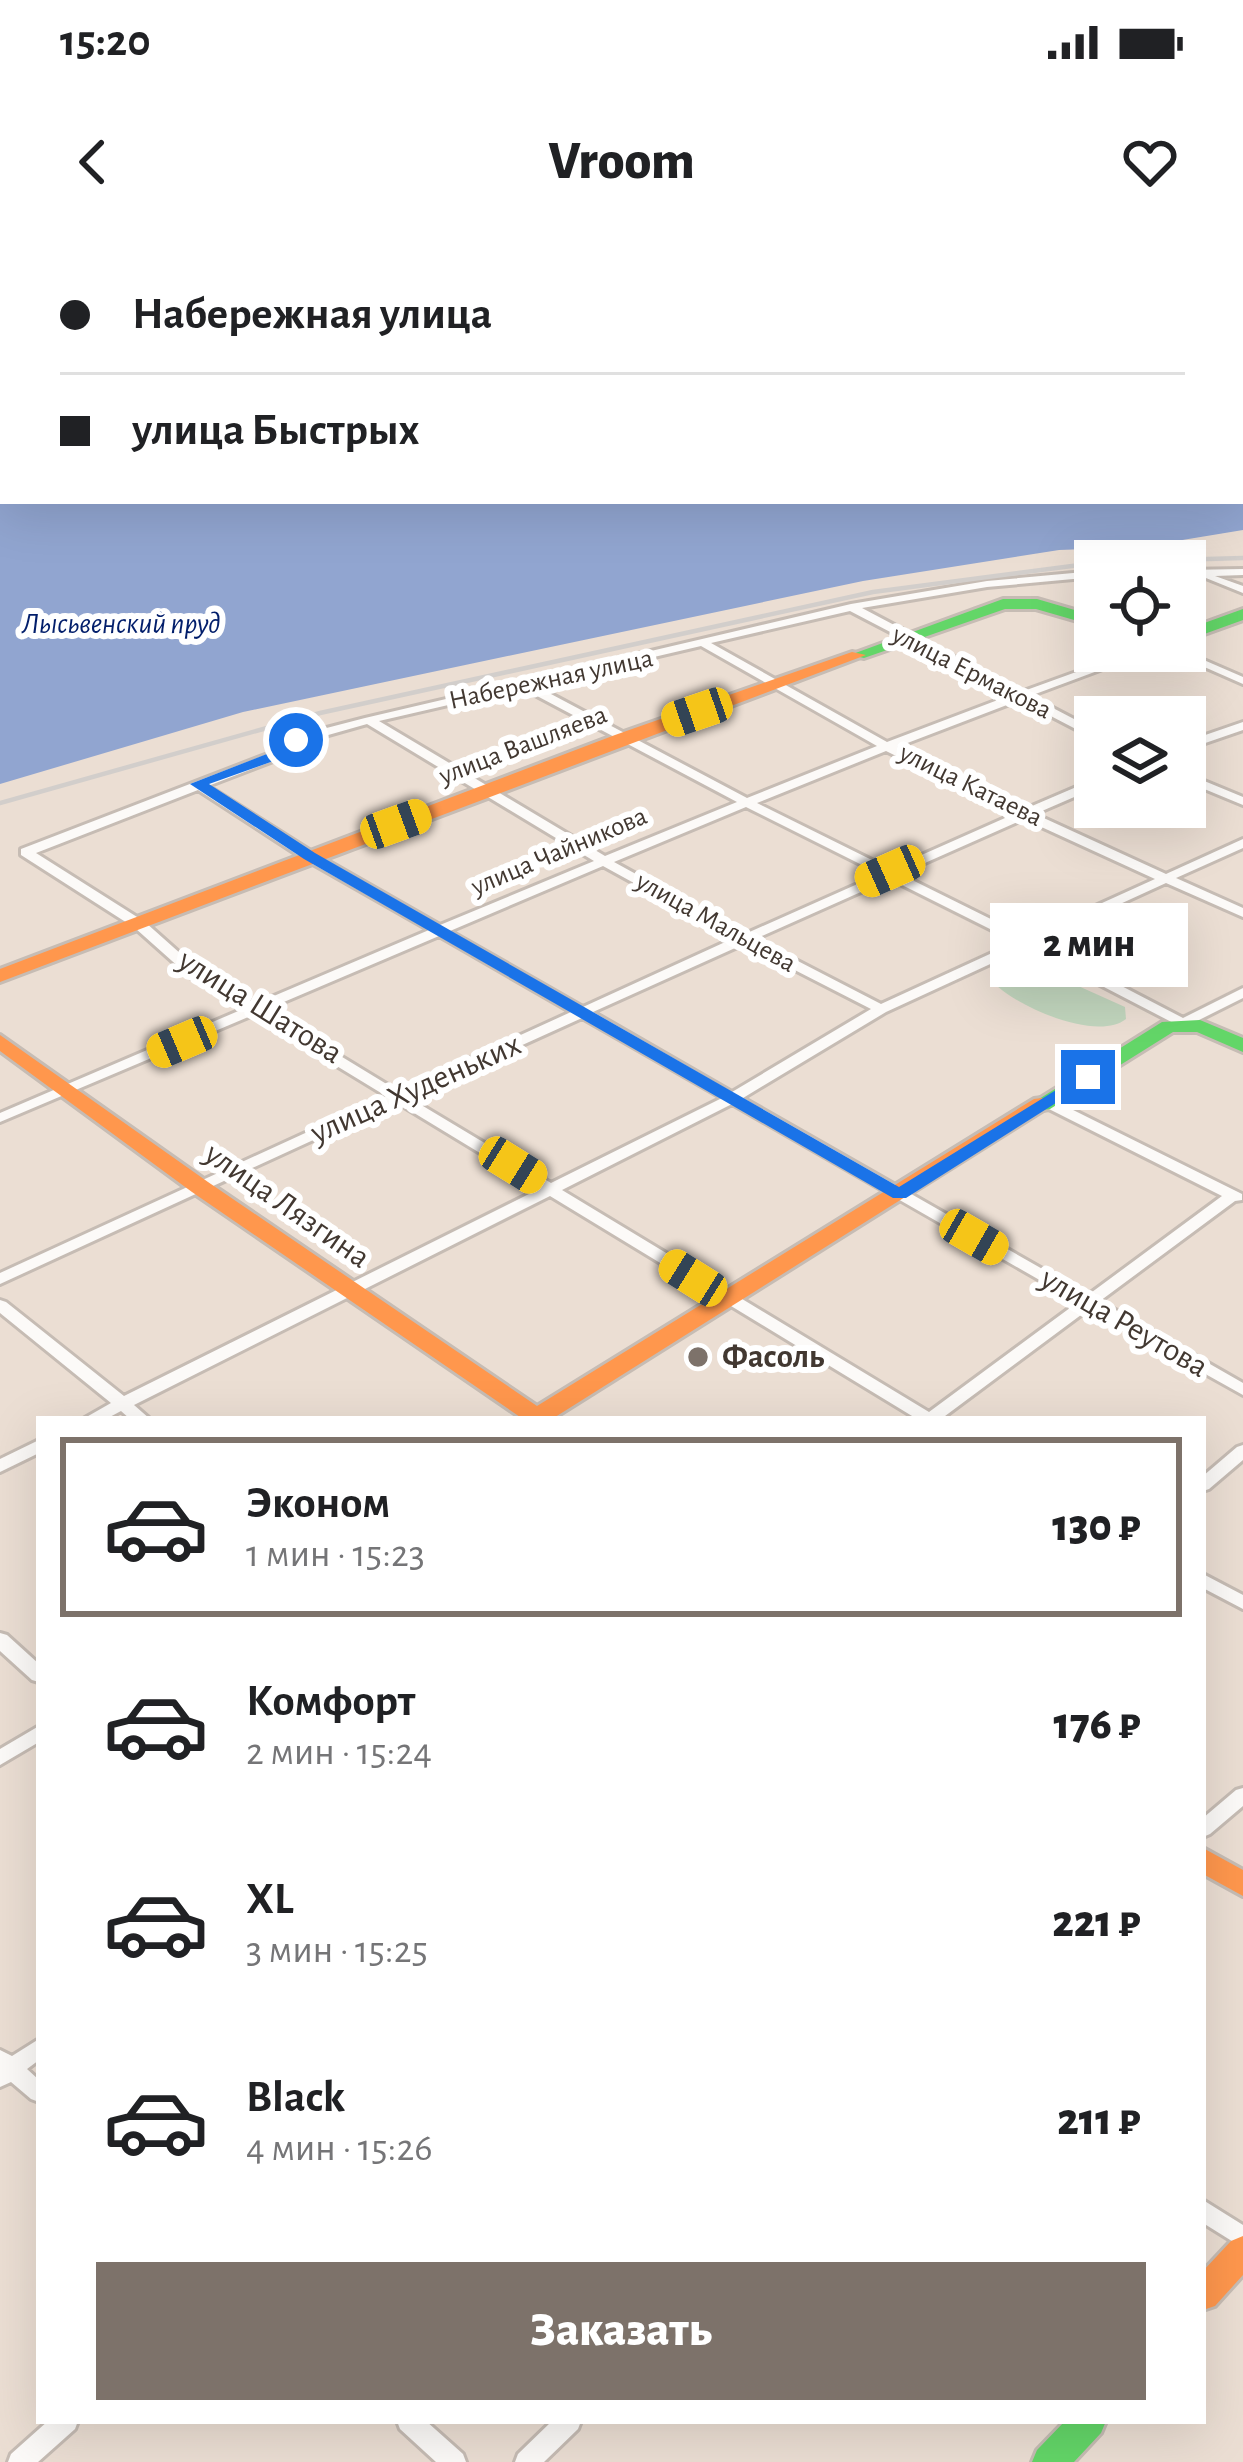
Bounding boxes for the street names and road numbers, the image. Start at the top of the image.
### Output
street label: улица Ермакова [887,620,1056,725]
street label: Набережная улица [447,644,656,715]
street label: улица Вашляева [434,701,611,791]
street label: улица Катаева [894,738,1047,832]
street label: улица Чайникова [466,802,651,901]
street label: улица Мальцева [630,866,801,978]
street label: улица Шатова [171,943,348,1070]
street label: улица Худеньких [305,1028,526,1150]
street label: улица Лязгина [198,1137,375,1275]
street label: улица Реутова [1034,1261,1213,1384]

